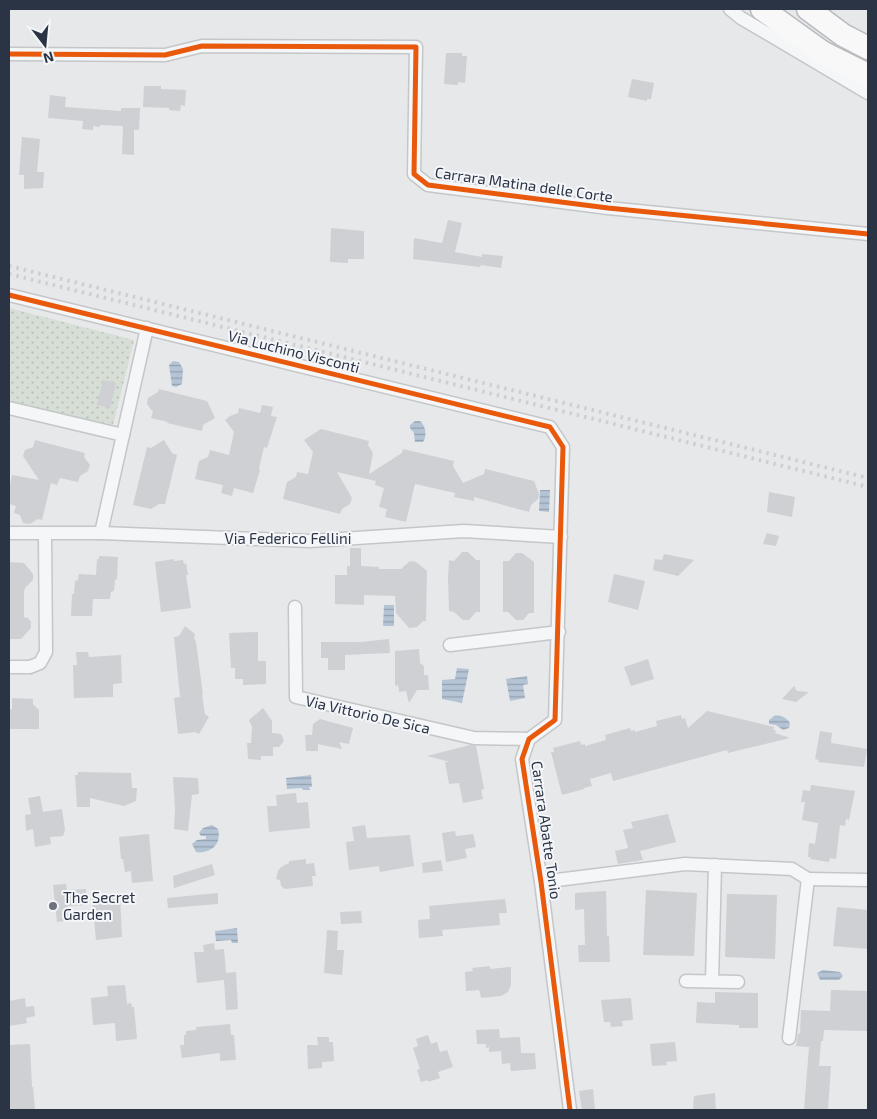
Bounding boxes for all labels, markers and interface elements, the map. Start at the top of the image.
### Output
north arrow [20,20,70,70]
text: N [42,48,56,68]
street label: Carrara Matina delle Corte [434,163,614,205]
street label: Via Luchino Visconti [226,326,362,376]
street label: Via Federico Fellini [225,529,351,547]
street label: Via Vittorio De Sica [304,691,432,737]
street label: Carrara Abatte Tonio [528,760,566,900]
place label: The Secret Garden [63,888,136,923]
marker: The Secret Garden [47,900,59,912]

